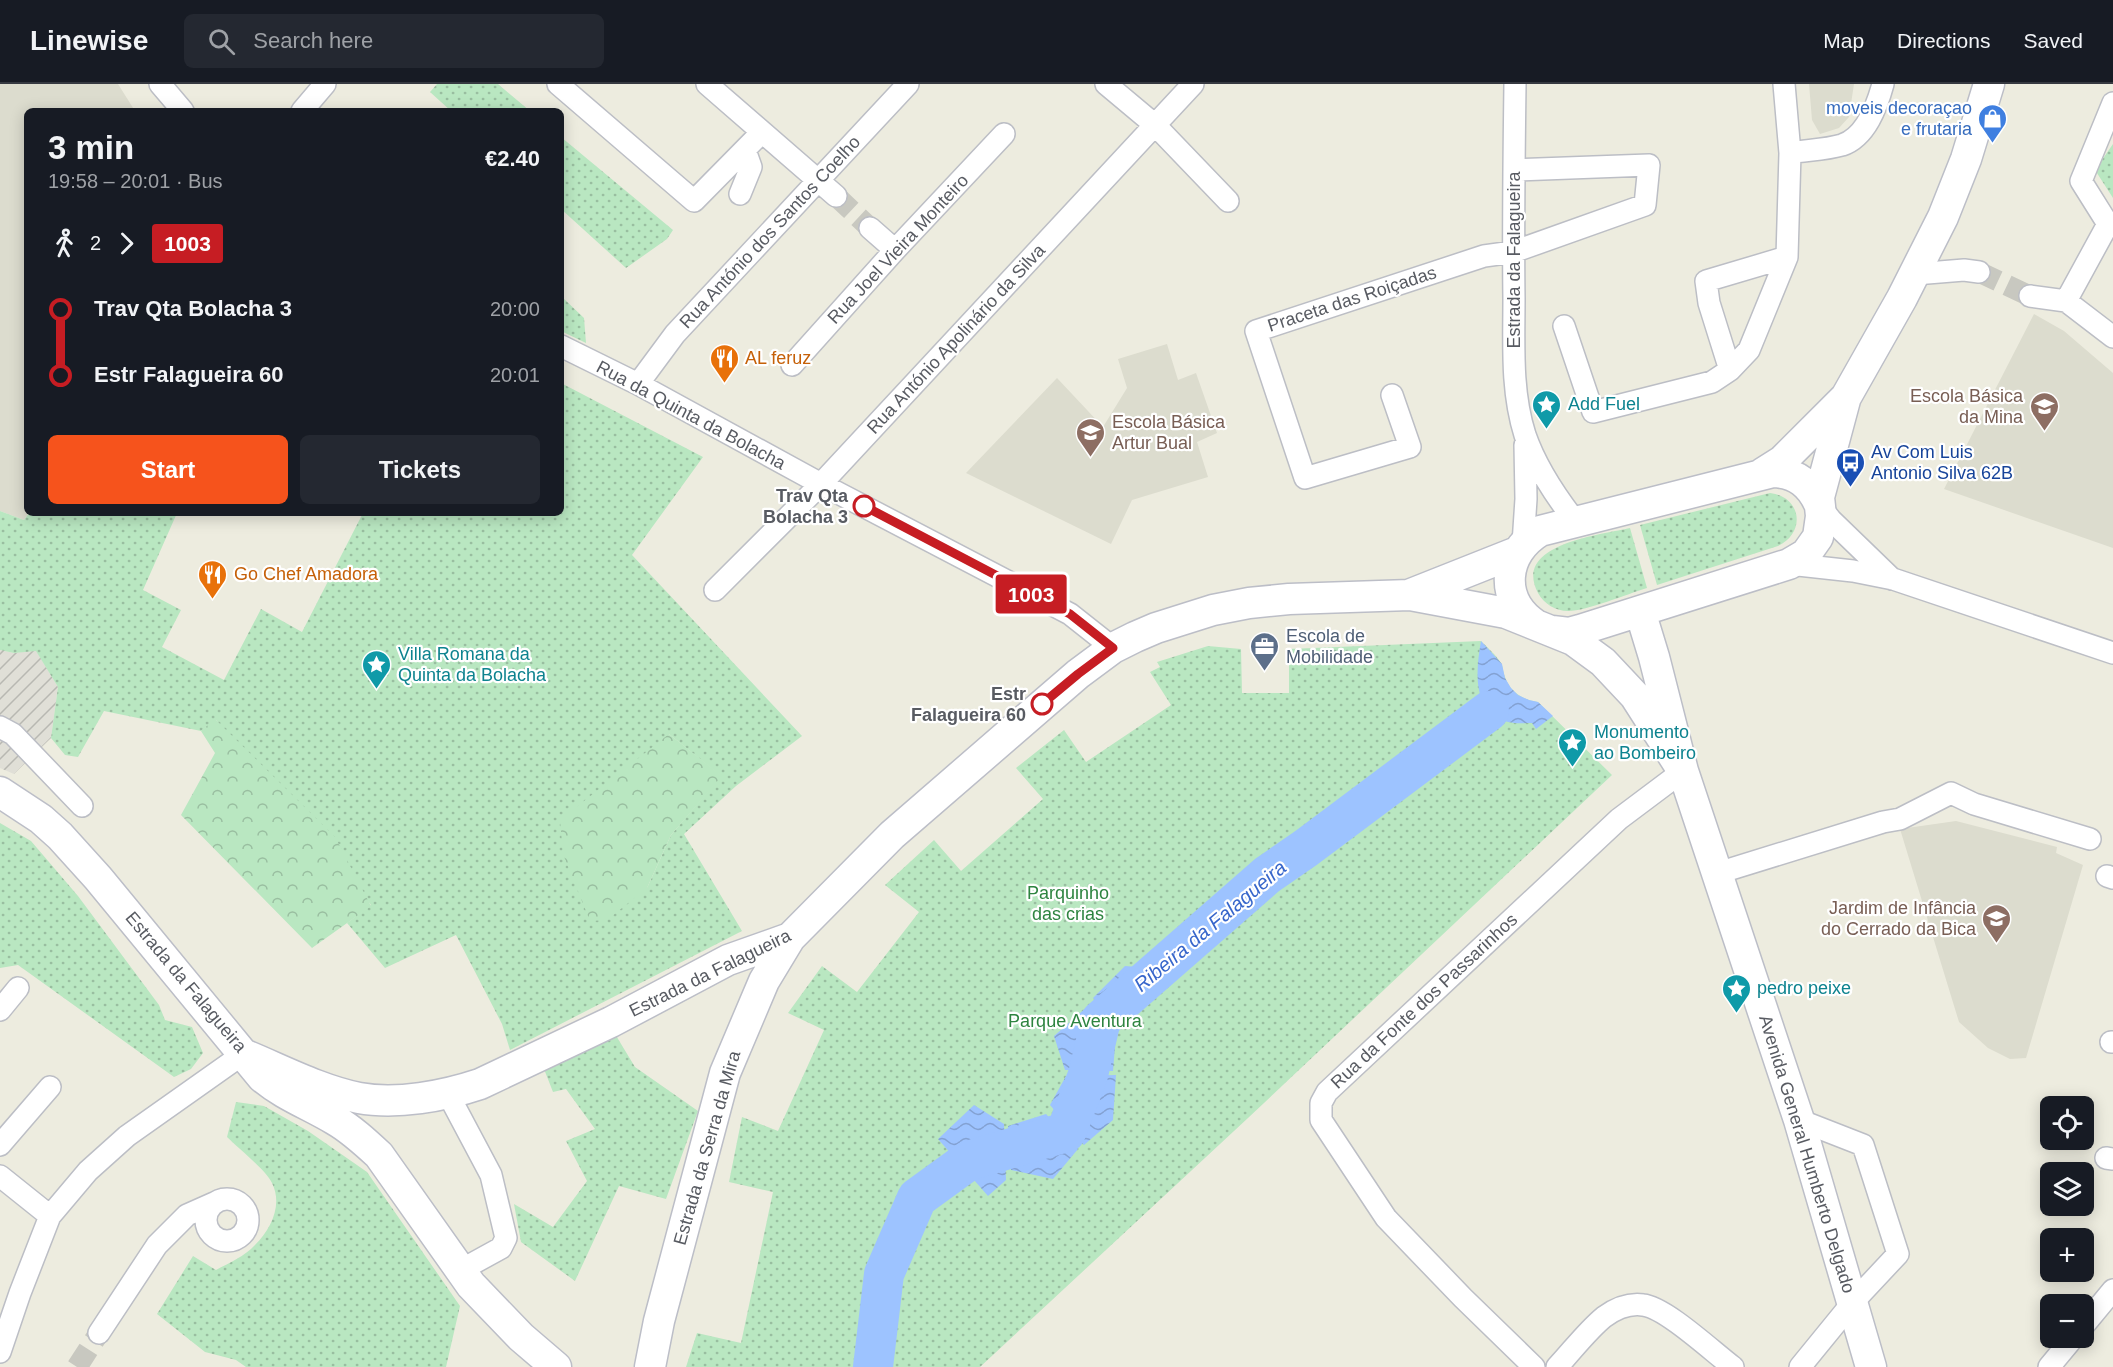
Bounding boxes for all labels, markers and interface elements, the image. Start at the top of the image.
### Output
search box [184,14,604,68]
text: Linewise [30,25,148,56]
icon: search [205,25,238,58]
text: Search here [253,28,373,53]
text: Map [1823,29,1864,52]
text: Directions [1897,29,1990,52]
text: Saved [2023,29,2083,52]
place label: moveis decoraçao e frutaria [1826,98,1973,139]
shop icon: moveis decoraçao e frutaria [1977,102,2009,144]
text: 3 min [48,129,134,166]
street label: Rua António dos Santos Coelho [676,132,864,332]
text: €2.40 [485,146,540,171]
text: 19:58 – 20:01 · Bus [48,170,223,192]
street label: Rua Joel Vieira Monteiro [824,170,972,328]
street label: Estrada da Falagueira [1504,170,1524,349]
icon: walk [48,227,81,260]
icon: forward [110,227,143,260]
text: 2 [90,232,101,254]
text: 1003 [164,232,211,255]
street label: Rua António Apolinário da Silva [863,240,1050,438]
street label: Praceta das Roiçadas [1265,262,1439,336]
text: Trav Qta Bolacha 3 [94,296,292,321]
text: 20:00 [490,298,540,320]
restaurant icon: AL feruz [708,342,740,384]
place label: AL feruz [745,348,811,368]
street label: Rua da Quinta da Bolacha [593,357,790,474]
text: Estr Falagueira 60 [94,362,284,387]
text: 20:01 [490,364,540,386]
place label: Escola Básica da Mina [1910,386,2024,427]
place icon: Add Fuel [1531,388,1563,430]
school or university icon: Escola Básica da Mina [2028,390,2060,432]
place label: Add Fuel [1568,394,1640,414]
place label: Escola Básica Artur Bual [1112,412,1226,453]
school or university icon: Escola Básica Artur Bual [1075,416,1107,458]
button: Start [48,435,288,504]
button: Tickets [300,435,540,504]
place label: Av Com Luis Antonio Silva 62B [1871,442,2013,483]
bus stop icon: Av Com Luis Antonio Silva 62B [1834,446,1866,488]
place label: Trav Qta Bolacha 3 [763,486,849,527]
marker: Trav Qta Bolacha 3 [853,495,875,517]
restaurant icon: Go Chef Amadora [197,558,229,600]
place label: Go Chef Amadora [234,564,379,584]
line badge: 1003 [989,574,1073,614]
text: 1003 [1008,583,1054,606]
place label: Escola de Mobilidade [1286,626,1373,667]
office icon: Escola de Mobilidade [1249,630,1281,672]
place label: Villa Romana da Quinta da Bolacha [398,644,547,685]
place icon: Villa Romana da Quinta da Bolacha [361,648,393,690]
place label: Estr Falagueira 60 [911,684,1026,725]
marker: Estr Falagueira 60 [1031,693,1053,715]
place label: Monumento ao Bombeiro [1594,722,1696,763]
place icon: Monumento ao Bombeiro [1557,726,1589,768]
water label: Ribeira da Falagueira [1130,856,1290,996]
park label: Parquinho das crias [1027,883,1109,924]
place label: Jardim de Infância do Cerrado da Bica [1821,898,1977,939]
school or university icon: Jardim de Infância do Cerrado da Bica [1981,902,2013,944]
street label: Estrada da Falagueira [121,908,251,1057]
street label: Rua da Fonte dos Passarinhos [1327,909,1521,1093]
street label: Estrada da Falagueira [626,925,795,1021]
place icon: pedro peixe [1720,972,1752,1014]
place label: pedro peixe [1757,978,1851,998]
park label: Parque Aventura [1008,1011,1143,1031]
street label: Avenida General Humberto Delgado [1755,1012,1859,1296]
street label: Estrada da Serra da Mira [670,1048,745,1247]
map controls [2040,1096,2094,1348]
button: locate [2040,1096,2094,1150]
button: layers [2040,1162,2094,1216]
button: + [2040,1228,2094,1282]
button: − [2040,1294,2094,1348]

